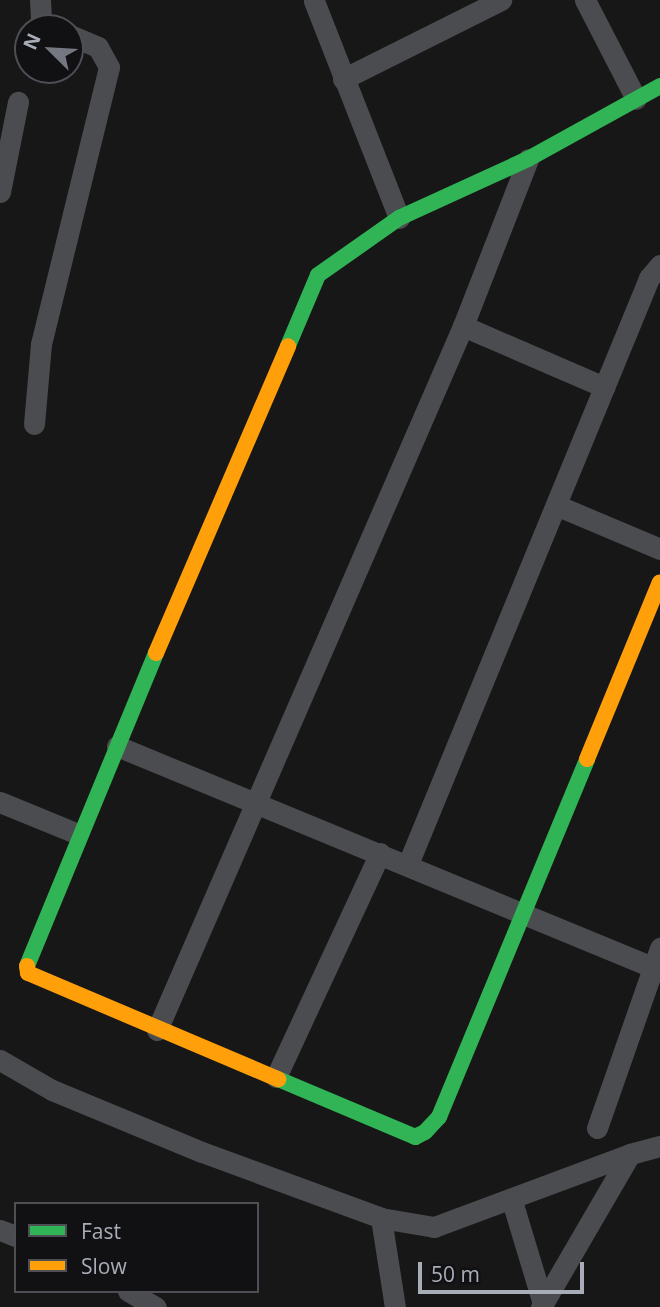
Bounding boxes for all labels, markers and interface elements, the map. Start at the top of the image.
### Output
north arrow [14,14,84,84]
text: N [17,29,47,54]
legend [14,1202,259,1293]
text: Fast [81,1217,121,1245]
scale bar [422,1248,588,1292]
text: Slow [81,1252,127,1280]
text: 50 m [431,1260,480,1288]

